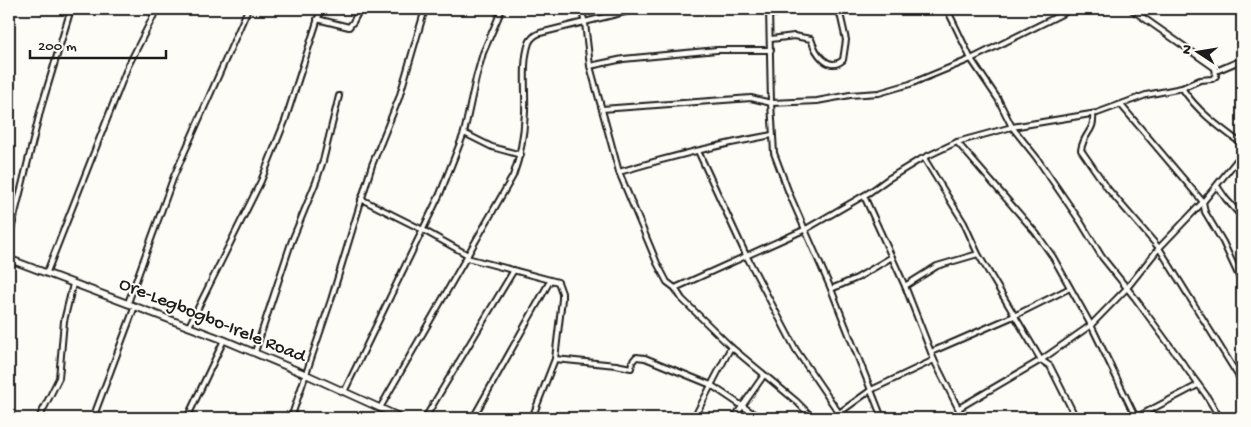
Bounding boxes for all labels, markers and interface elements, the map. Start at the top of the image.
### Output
scale bar [30,28,166,60]
north arrow [1174,28,1224,78]
text: 200 m [38,38,77,56]
text: N [1178,44,1197,56]
street label: Ore-Legbogbo-Irele Road [115,273,310,370]

